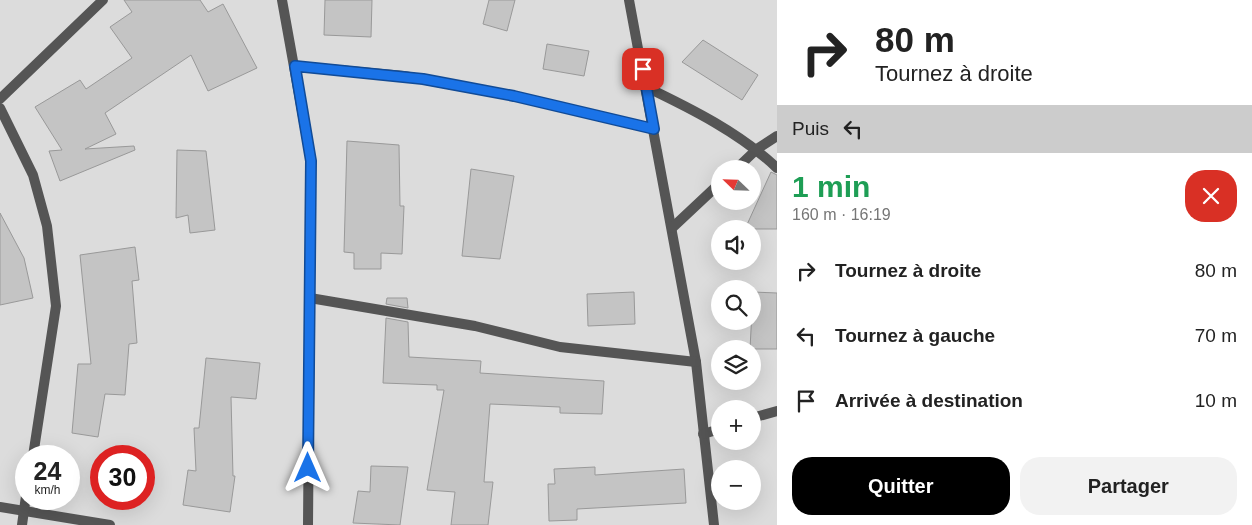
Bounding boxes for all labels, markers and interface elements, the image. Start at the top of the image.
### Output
icon: right [792,20,857,85]
text: 80 m [875,20,955,59]
pin [622,48,664,90]
icon: arrive [629,55,657,83]
text: Tournez à droite [875,61,1033,86]
icon: left [839,115,867,143]
text: Puis [792,118,829,139]
north arrow [711,160,761,210]
map controls [711,160,761,510]
text: 1 min [792,170,870,203]
button: close [1185,170,1237,222]
text: 160 m · 16:19 [792,206,891,223]
button: sound [711,220,761,270]
icon: right [792,257,820,285]
text: Tournez à droite [835,260,981,281]
text: 80 m [1195,260,1237,281]
button: search [711,280,761,330]
icon: left [792,322,820,350]
text: Tournez à gauche [835,325,995,346]
text: 70 m [1195,325,1237,346]
button: layers [711,340,761,390]
icon: arrive [792,387,820,415]
text: Arrivée à destination [835,390,1023,411]
text: 10 m [1195,390,1237,411]
button: + [711,400,761,450]
position arrow [281,441,333,493]
speed limit sign: 30 [90,445,155,510]
text: 24 [34,457,61,485]
button: Quitter [792,457,1010,515]
button: Partager [1020,457,1237,515]
button: − [711,460,761,510]
text: km/h [34,483,61,497]

